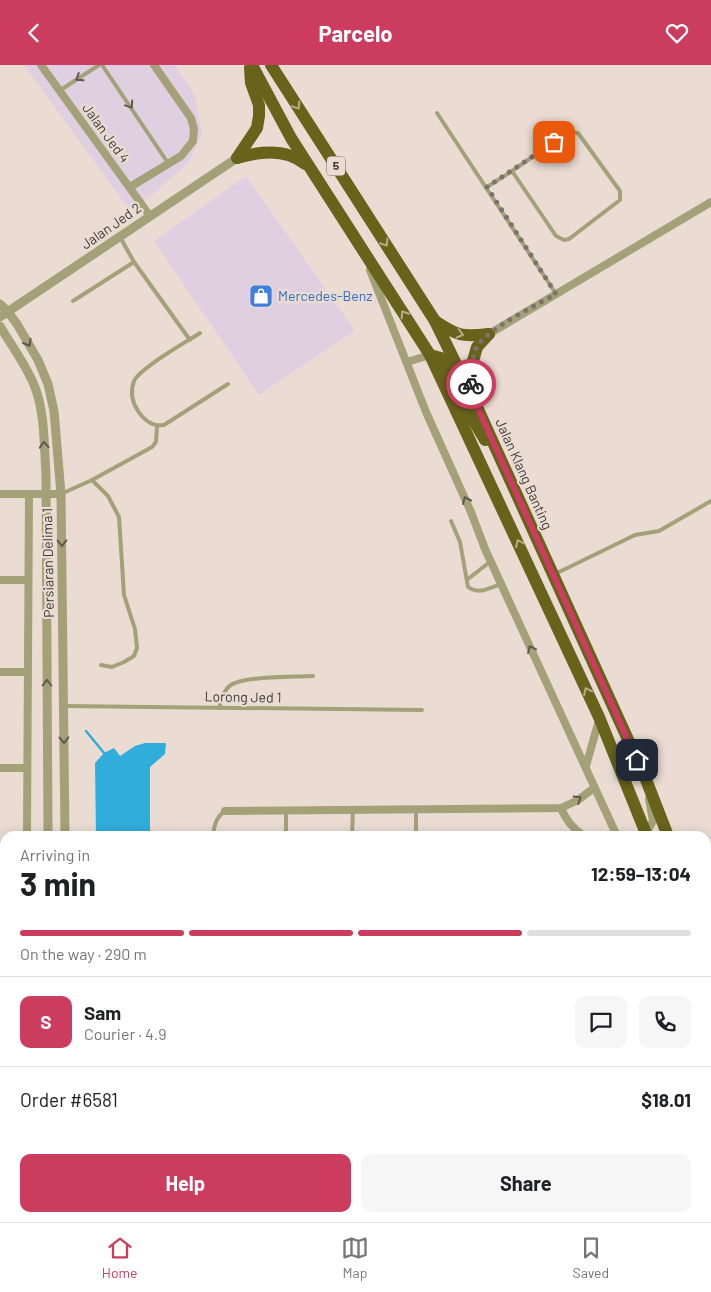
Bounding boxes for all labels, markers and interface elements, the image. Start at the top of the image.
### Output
icon: back [20,19,48,47]
icon: heart [663,19,691,47]
text: Parcelo [318,20,393,46]
one-way arrow [75,72,84,81]
street label: Jalan Jed 4 [79,100,134,166]
one-way arrow [123,100,133,109]
one-way arrow [291,101,301,110]
pin [533,121,575,163]
icon: bag [540,128,568,156]
road number: 5 [327,157,345,175]
street label: Jalan Jed 2 [77,199,144,252]
one-way arrow [379,237,388,246]
shop icon: Mercedes-Benz [248,283,274,309]
place label: Mercedes-Benz [278,287,372,304]
one-way arrow [400,311,410,320]
one-way arrow [456,328,465,339]
one-way arrow [21,338,31,347]
courier [446,359,496,409]
icon: bike [457,370,485,398]
street label: Jalan Klang Banting [492,416,557,532]
one-way arrow [38,441,49,449]
one-way arrow [462,496,473,505]
street label: Persiaran Delima 1 [38,508,57,618]
one-way arrow [56,539,67,547]
one-way arrow [514,539,525,548]
one-way arrow [527,645,537,654]
one-way arrow [42,678,52,686]
street label: Lorong Jed 1 [204,687,282,706]
one-way arrow [583,687,593,696]
one-way arrow [59,736,69,744]
pin [616,739,658,781]
icon: home [623,746,651,774]
one-way arrow [572,795,581,805]
text: Arriving in [20,845,90,864]
text: 12:59–13:04 [591,862,691,885]
text: 3 min [20,864,96,902]
text: On the way · 290 m [20,944,147,963]
button: chat [575,996,627,1048]
button: phone [639,996,691,1048]
text: Sam [84,1001,121,1024]
text: S [40,1010,52,1033]
text: Courier · 4.9 [84,1024,167,1043]
text: Order #6581 [20,1088,118,1111]
text: $18.01 [641,1088,691,1111]
button: Help [20,1154,351,1212]
button: Share [361,1154,691,1212]
tab: Home [102,1234,137,1281]
tab: Map [341,1234,369,1281]
tab: Saved [572,1234,609,1281]

